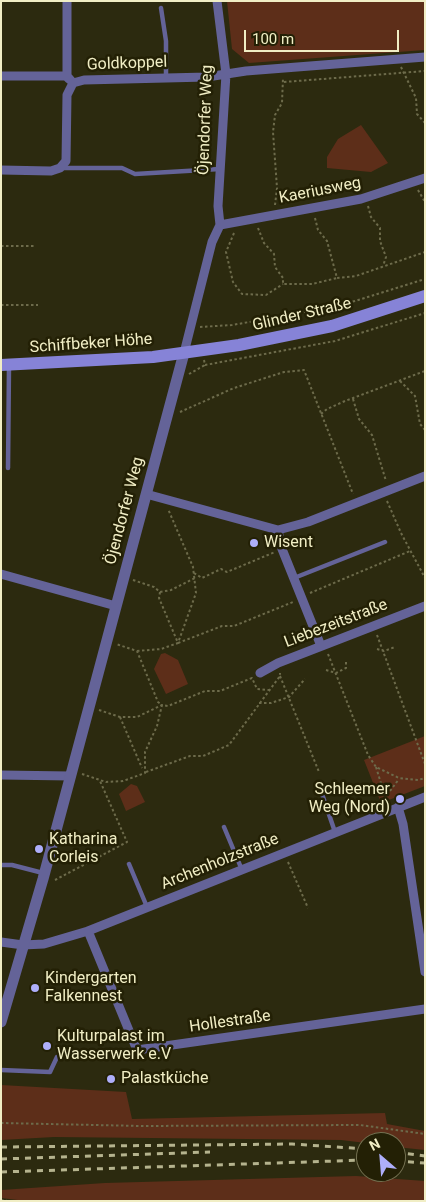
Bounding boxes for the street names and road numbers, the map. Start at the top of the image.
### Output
street label: Goldkoppel [86,53,168,75]
street label: Öjendorfer Weg [194,64,218,176]
street label: Kaeriusweg [277,174,363,208]
street label: Glinder Straße [251,294,353,336]
street label: Schiffbeker Höhe [29,330,153,358]
street label: Öjendorfer Weg [101,455,149,567]
street label: Liebezeitstraße [282,595,390,653]
street label: Archenholzstraße [158,830,282,894]
street label: Hollestraße [188,1007,272,1037]

